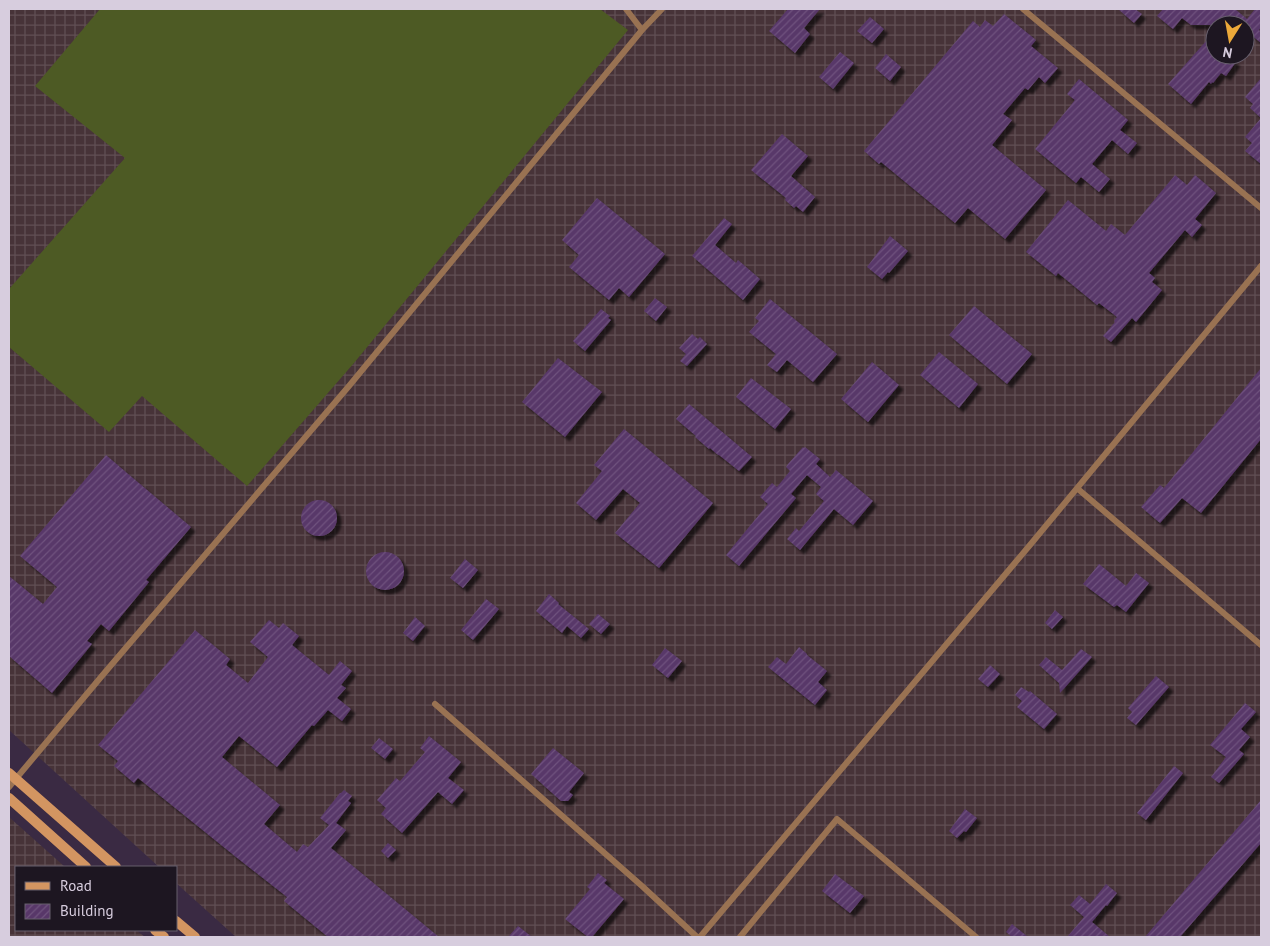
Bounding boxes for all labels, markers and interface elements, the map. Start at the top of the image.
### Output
north arrow [1205,15,1255,65]
text: N [1221,43,1234,62]
legend [15,866,178,931]
text: Road [60,876,92,895]
text: Building [60,901,114,920]

